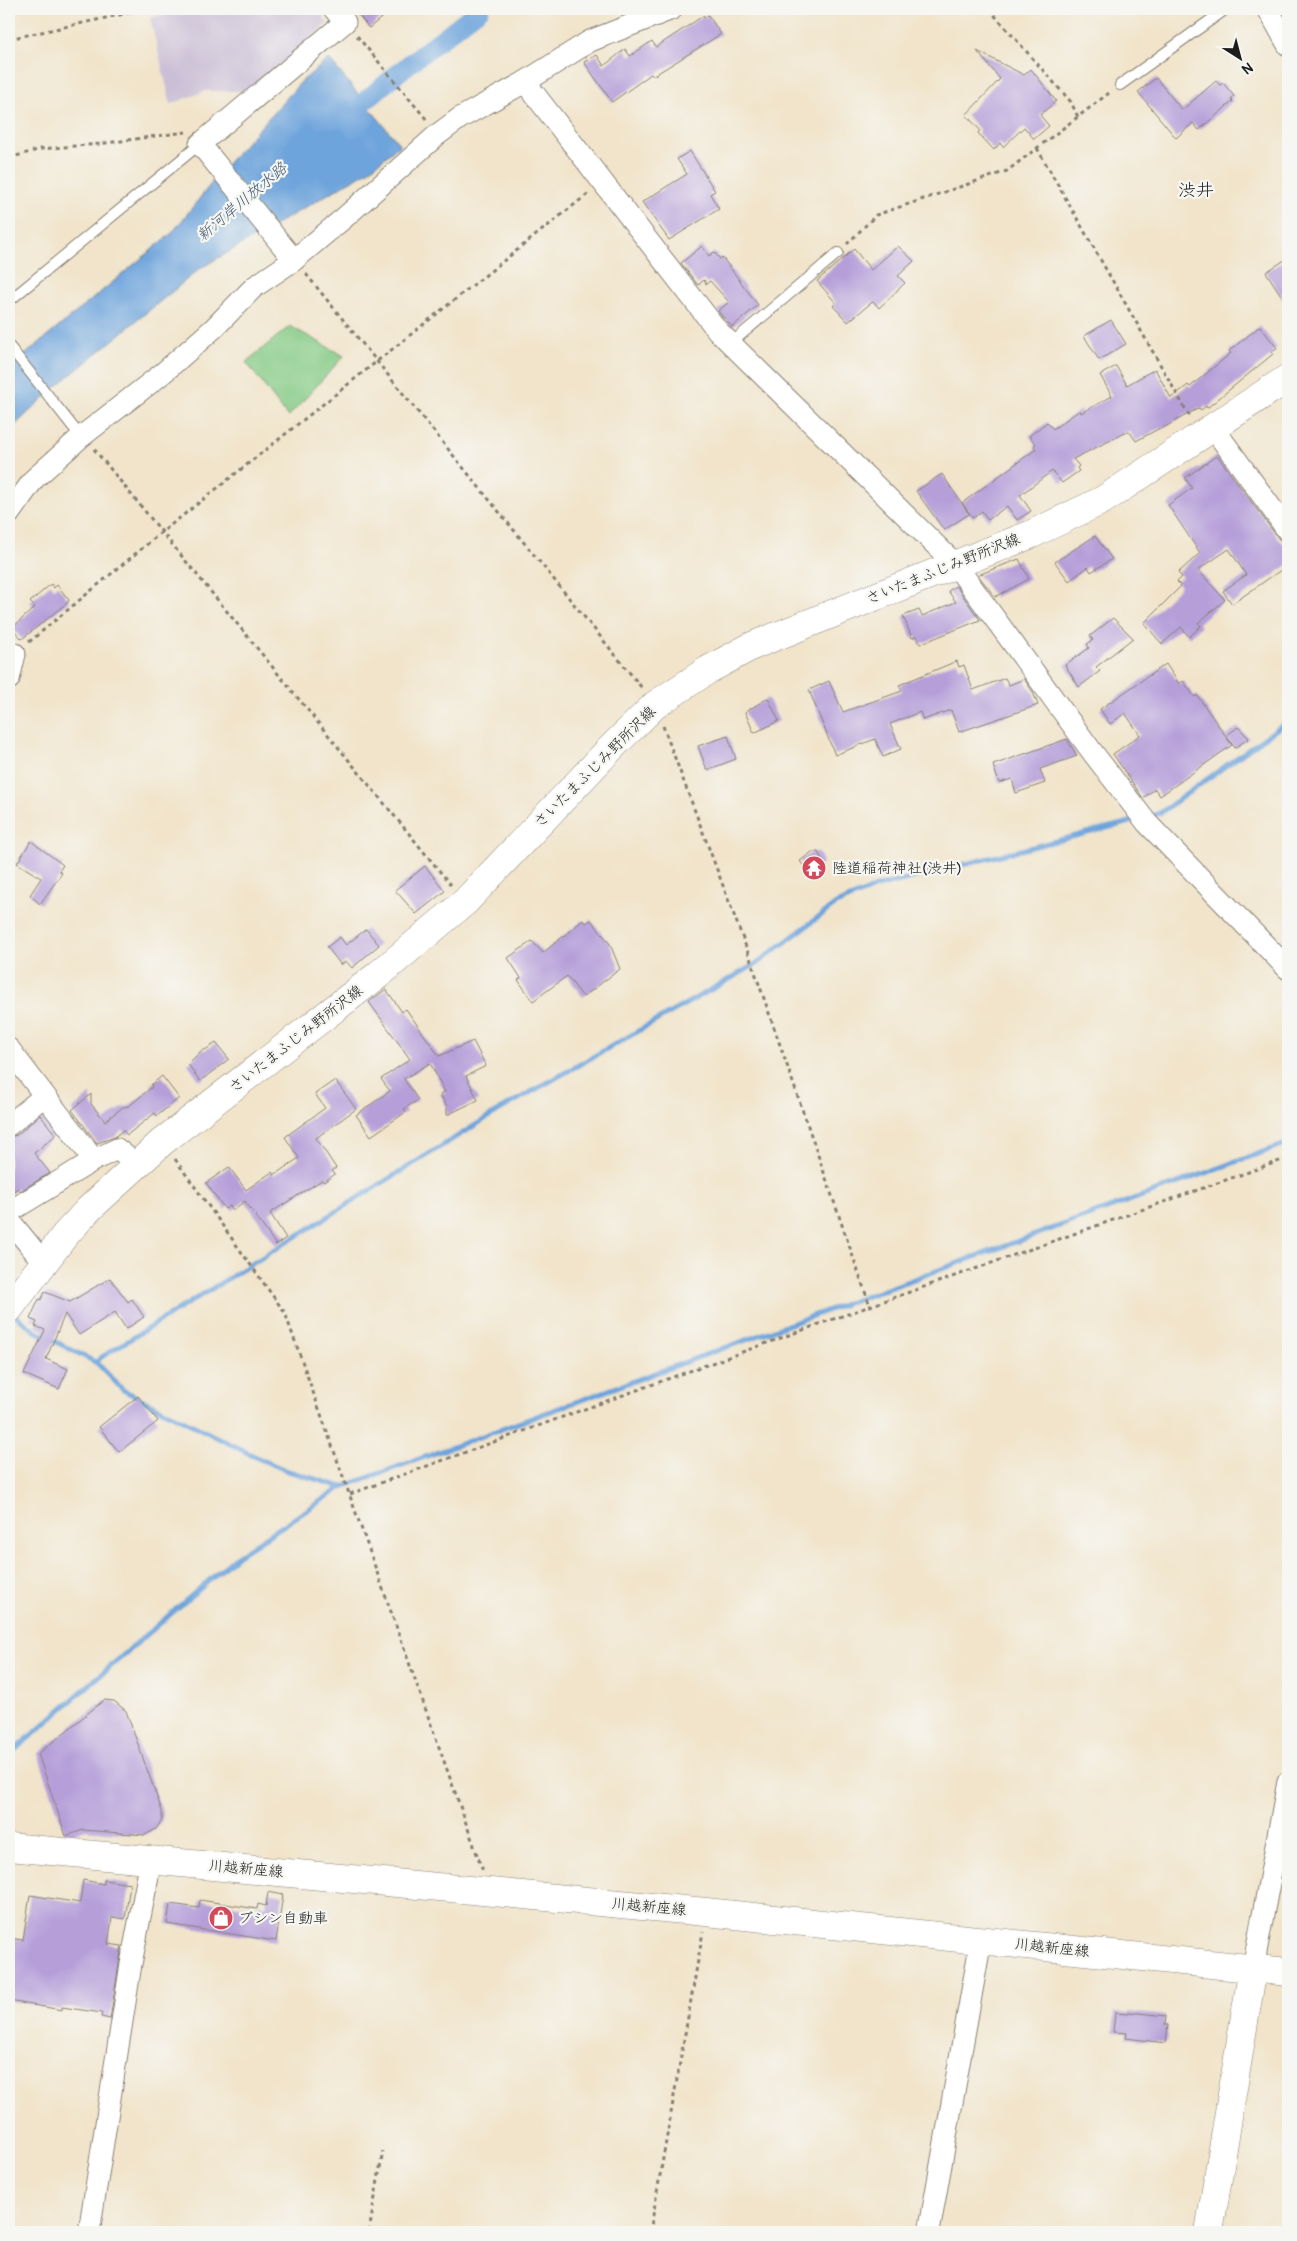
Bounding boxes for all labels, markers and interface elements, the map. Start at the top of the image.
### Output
north arrow [1214,32,1264,82]
text: N [1239,58,1256,78]
water label: 新河岸川放水路 [193,158,292,246]
district label: 渋井 [1178,179,1214,202]
street label: さいたまふじみ野所沢線 [863,529,1023,609]
street label: さいたまふじみ野所沢線 [530,702,660,832]
temple icon: 陸道稲荷神社(渋井) [801,855,827,881]
place label: 陸道稲荷神社(渋井) [832,859,962,878]
street label: さいたまふじみ野所沢線 [225,981,367,1097]
street label: 川越新座線 [208,1856,284,1882]
street label: 川越新座線 [611,1894,687,1920]
shop icon: ブシン自動車 [208,1905,234,1931]
place label: ブシン自動車 [238,1909,328,1928]
street label: 川越新座線 [1014,1935,1090,1961]

